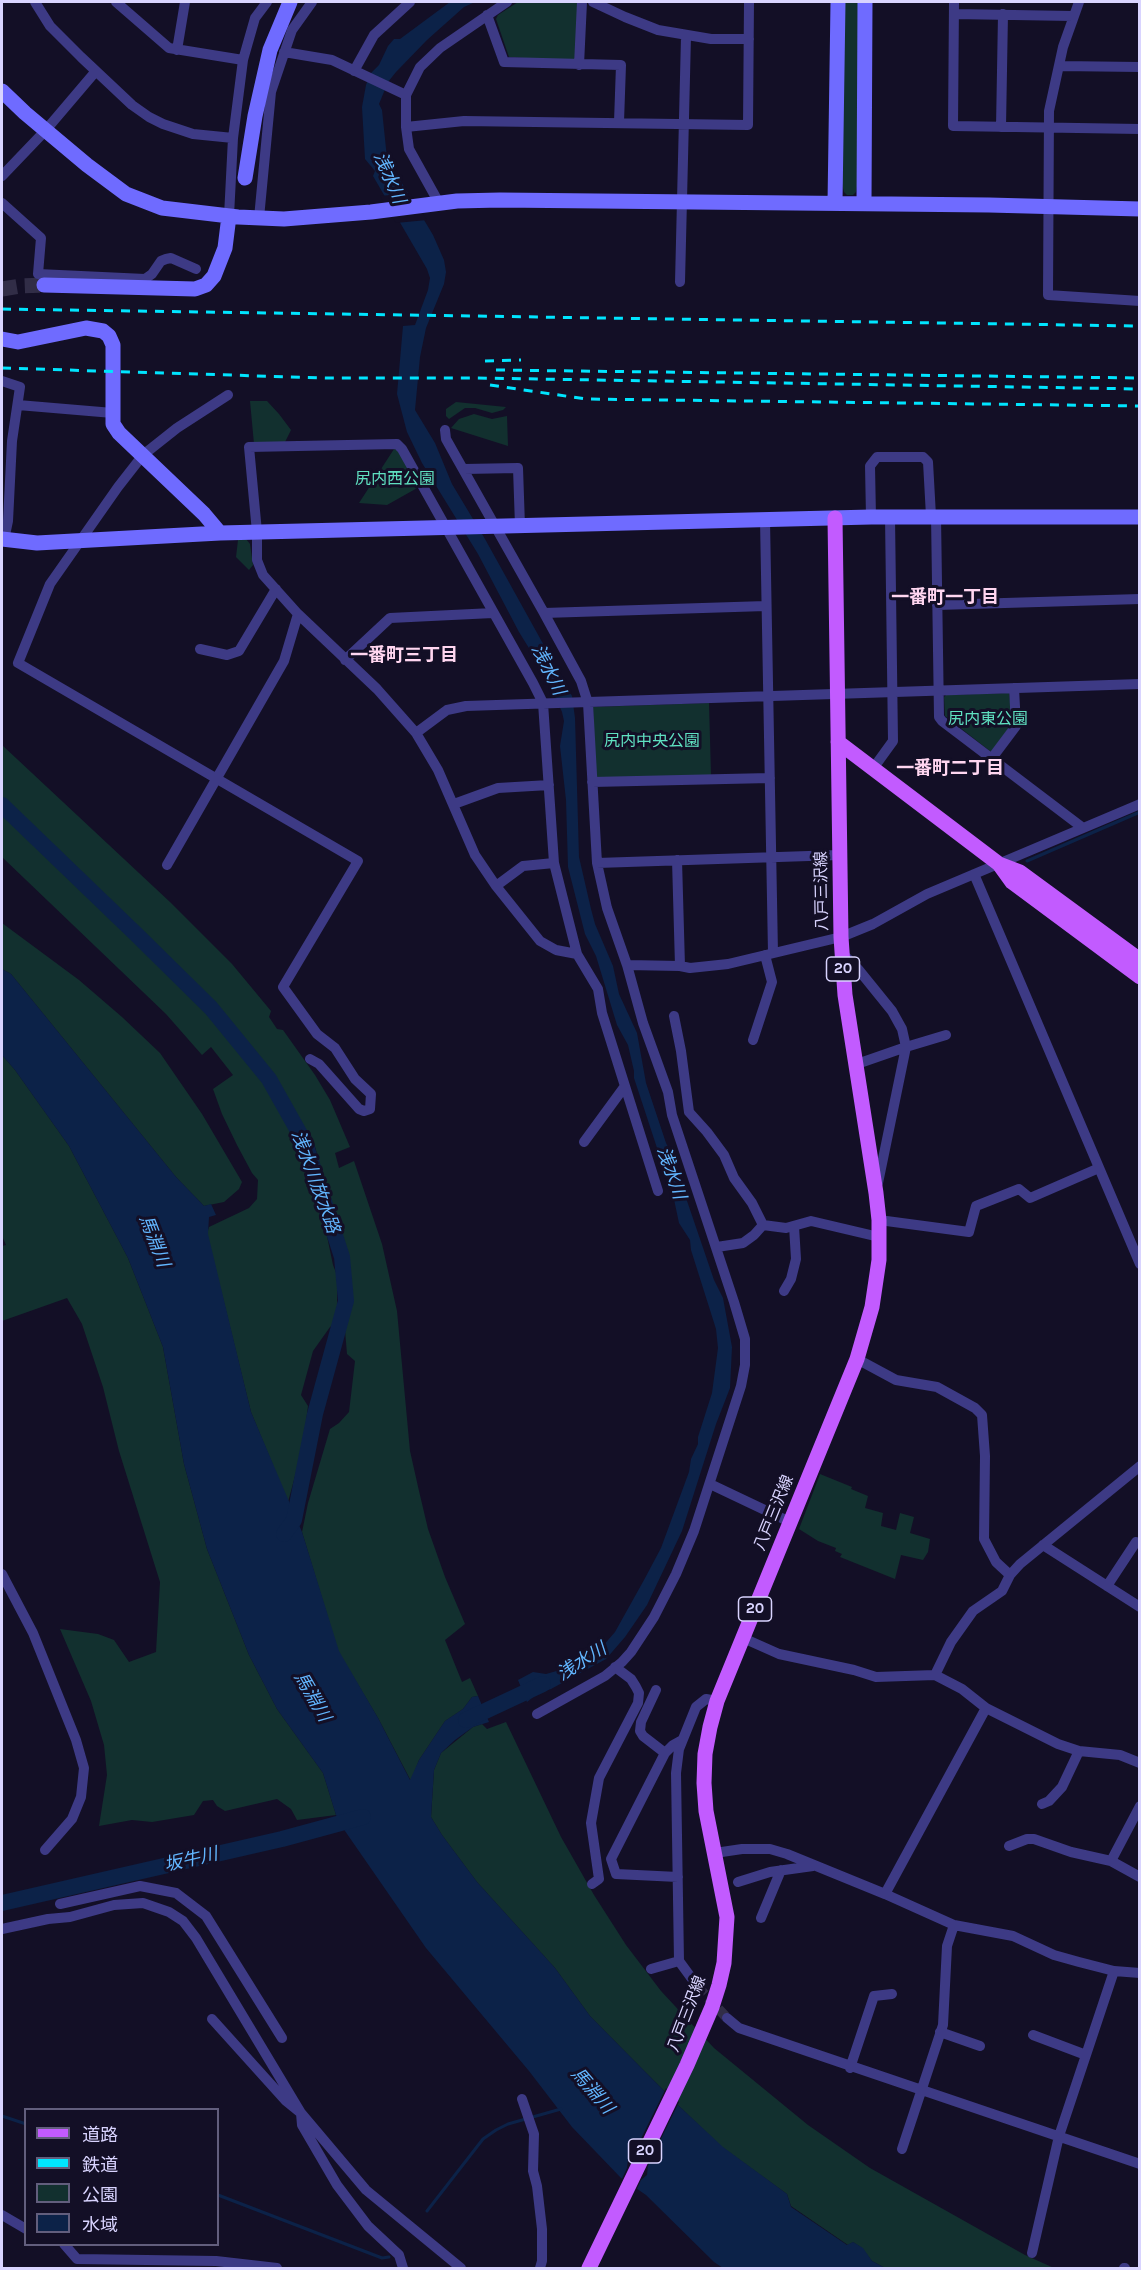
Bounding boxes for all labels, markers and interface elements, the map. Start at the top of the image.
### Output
water label: 浅水川 [369,149,409,207]
park label: 尻内西公園 [355,469,435,489]
district label: 一番町一丁目 [891,587,999,609]
water label: 浅水川 [526,641,570,699]
district label: 一番町三丁目 [350,645,458,667]
park label: 尻内東公園 [948,709,1028,729]
park label: 尻内中央公園 [604,731,700,751]
district label: 一番町二丁目 [896,758,1004,780]
street label: 八戸三沢線 [812,851,832,931]
road number: 20 [826,957,860,981]
water label: 浅水川放水路 [286,1128,344,1236]
water label: 浅水川 [652,1144,690,1202]
water label: 馬淵川 [134,1212,174,1270]
street label: 八戸三沢線 [750,1472,798,1554]
road number: 20 [738,1597,771,1621]
water label: 浅水川 [553,1639,611,1685]
water label: 馬淵川 [289,1668,335,1726]
water label: 坂牛川 [162,1843,220,1877]
street label: 八戸三沢線 [664,1973,710,2055]
water label: 馬淵川 [566,2064,618,2118]
legend [24,2108,219,2246]
text: 道路 [82,2124,118,2146]
road number: 20 [628,2139,662,2163]
text: 鉄道 [82,2154,118,2176]
text: 公園 [82,2184,118,2206]
text: 水域 [82,2214,118,2236]

